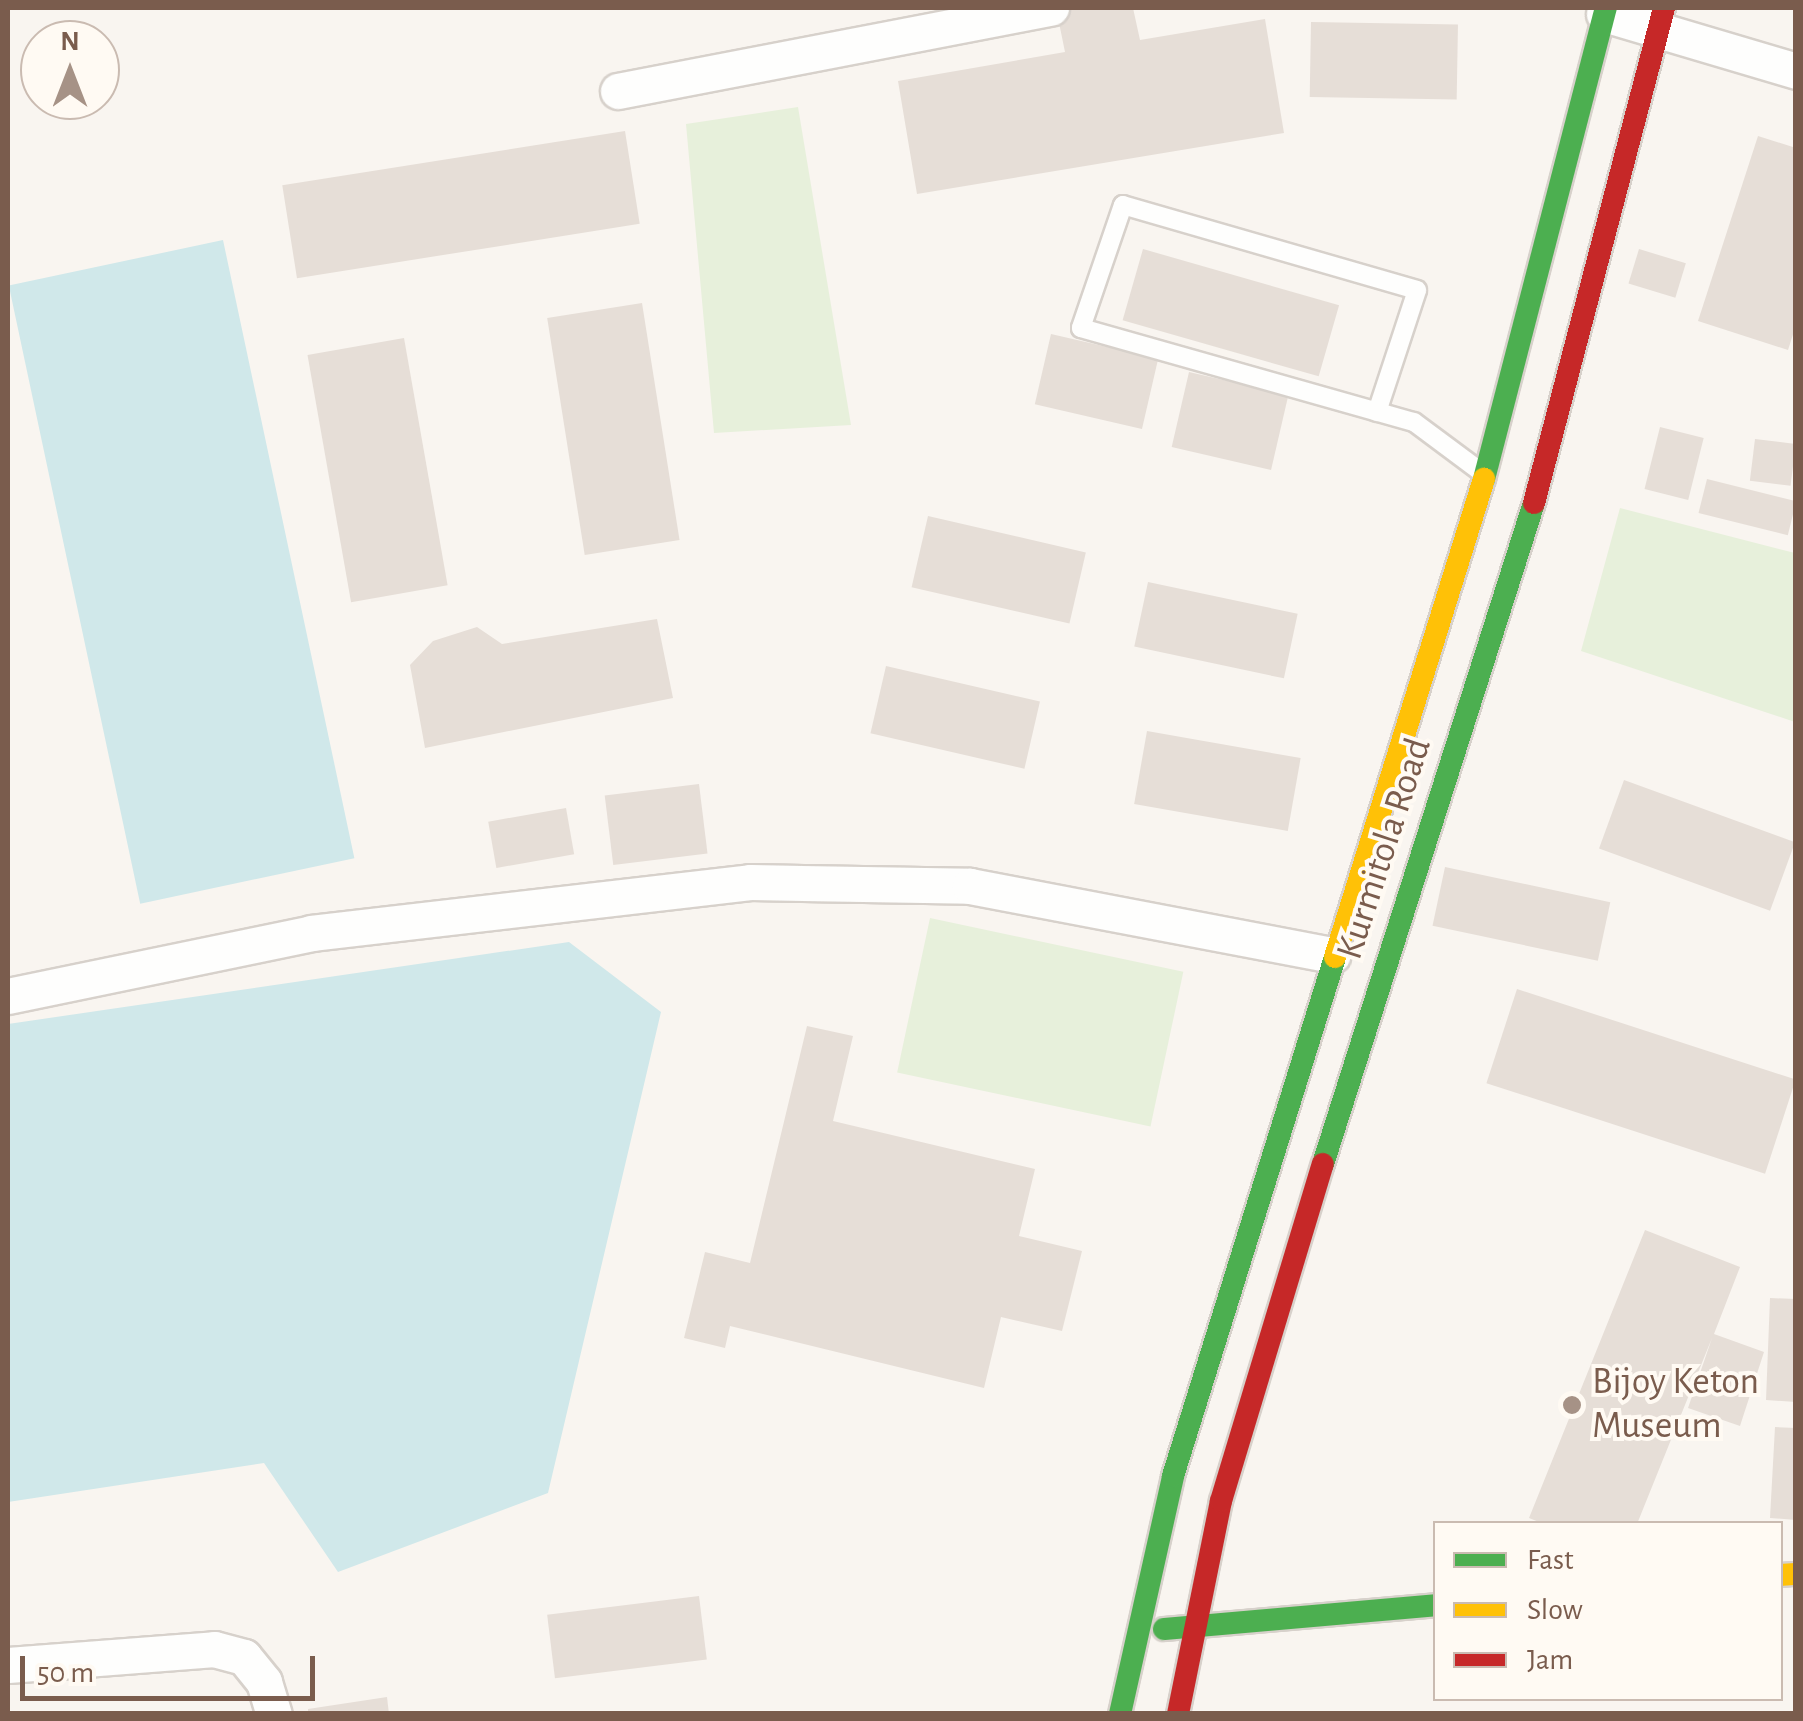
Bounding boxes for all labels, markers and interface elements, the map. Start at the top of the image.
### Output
north arrow [20,20,120,120]
text: N [60,28,80,56]
street label: Kurmitola Road [1328,733,1442,965]
place label: Bijoy Keton Museum [1592,1360,1759,1450]
marker: Bijoy Keton Museum [1561,1394,1583,1416]
legend [1433,1521,1783,1701]
text: Fast [1527,1545,1574,1575]
text: Slow [1527,1595,1583,1625]
scale bar [25,1636,320,1698]
text: Jam [1527,1645,1573,1675]
text: 50 m [37,1658,94,1688]

